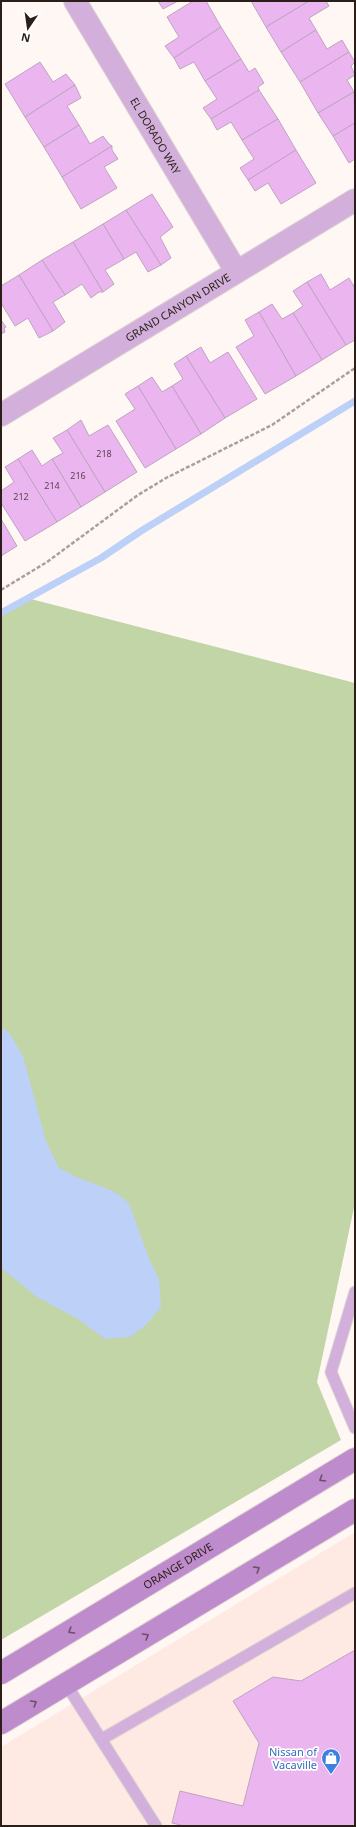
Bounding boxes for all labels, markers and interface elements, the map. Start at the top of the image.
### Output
north arrow [8,8,48,48]
text: N [20,30,32,47]
street label: EL DORADO WAY [127,94,185,178]
street label: GRAND CANYON DRIVE [122,269,233,345]
house number: 218 [96,447,112,460]
house number: 216 [70,469,86,482]
house number: 214 [44,479,60,492]
house number: 212 [13,490,29,503]
one-way arrow [319,1475,326,1482]
street label: ORANGE DRIVE [140,1539,216,1592]
one-way arrow [253,1566,260,1573]
one-way arrow [68,1627,75,1634]
one-way arrow [142,1633,149,1640]
one-way arrow [30,1700,37,1708]
place label: Nissan of Vacaville [269,1744,318,1772]
shop icon: Nissan of Vacaville [320,1747,342,1775]

